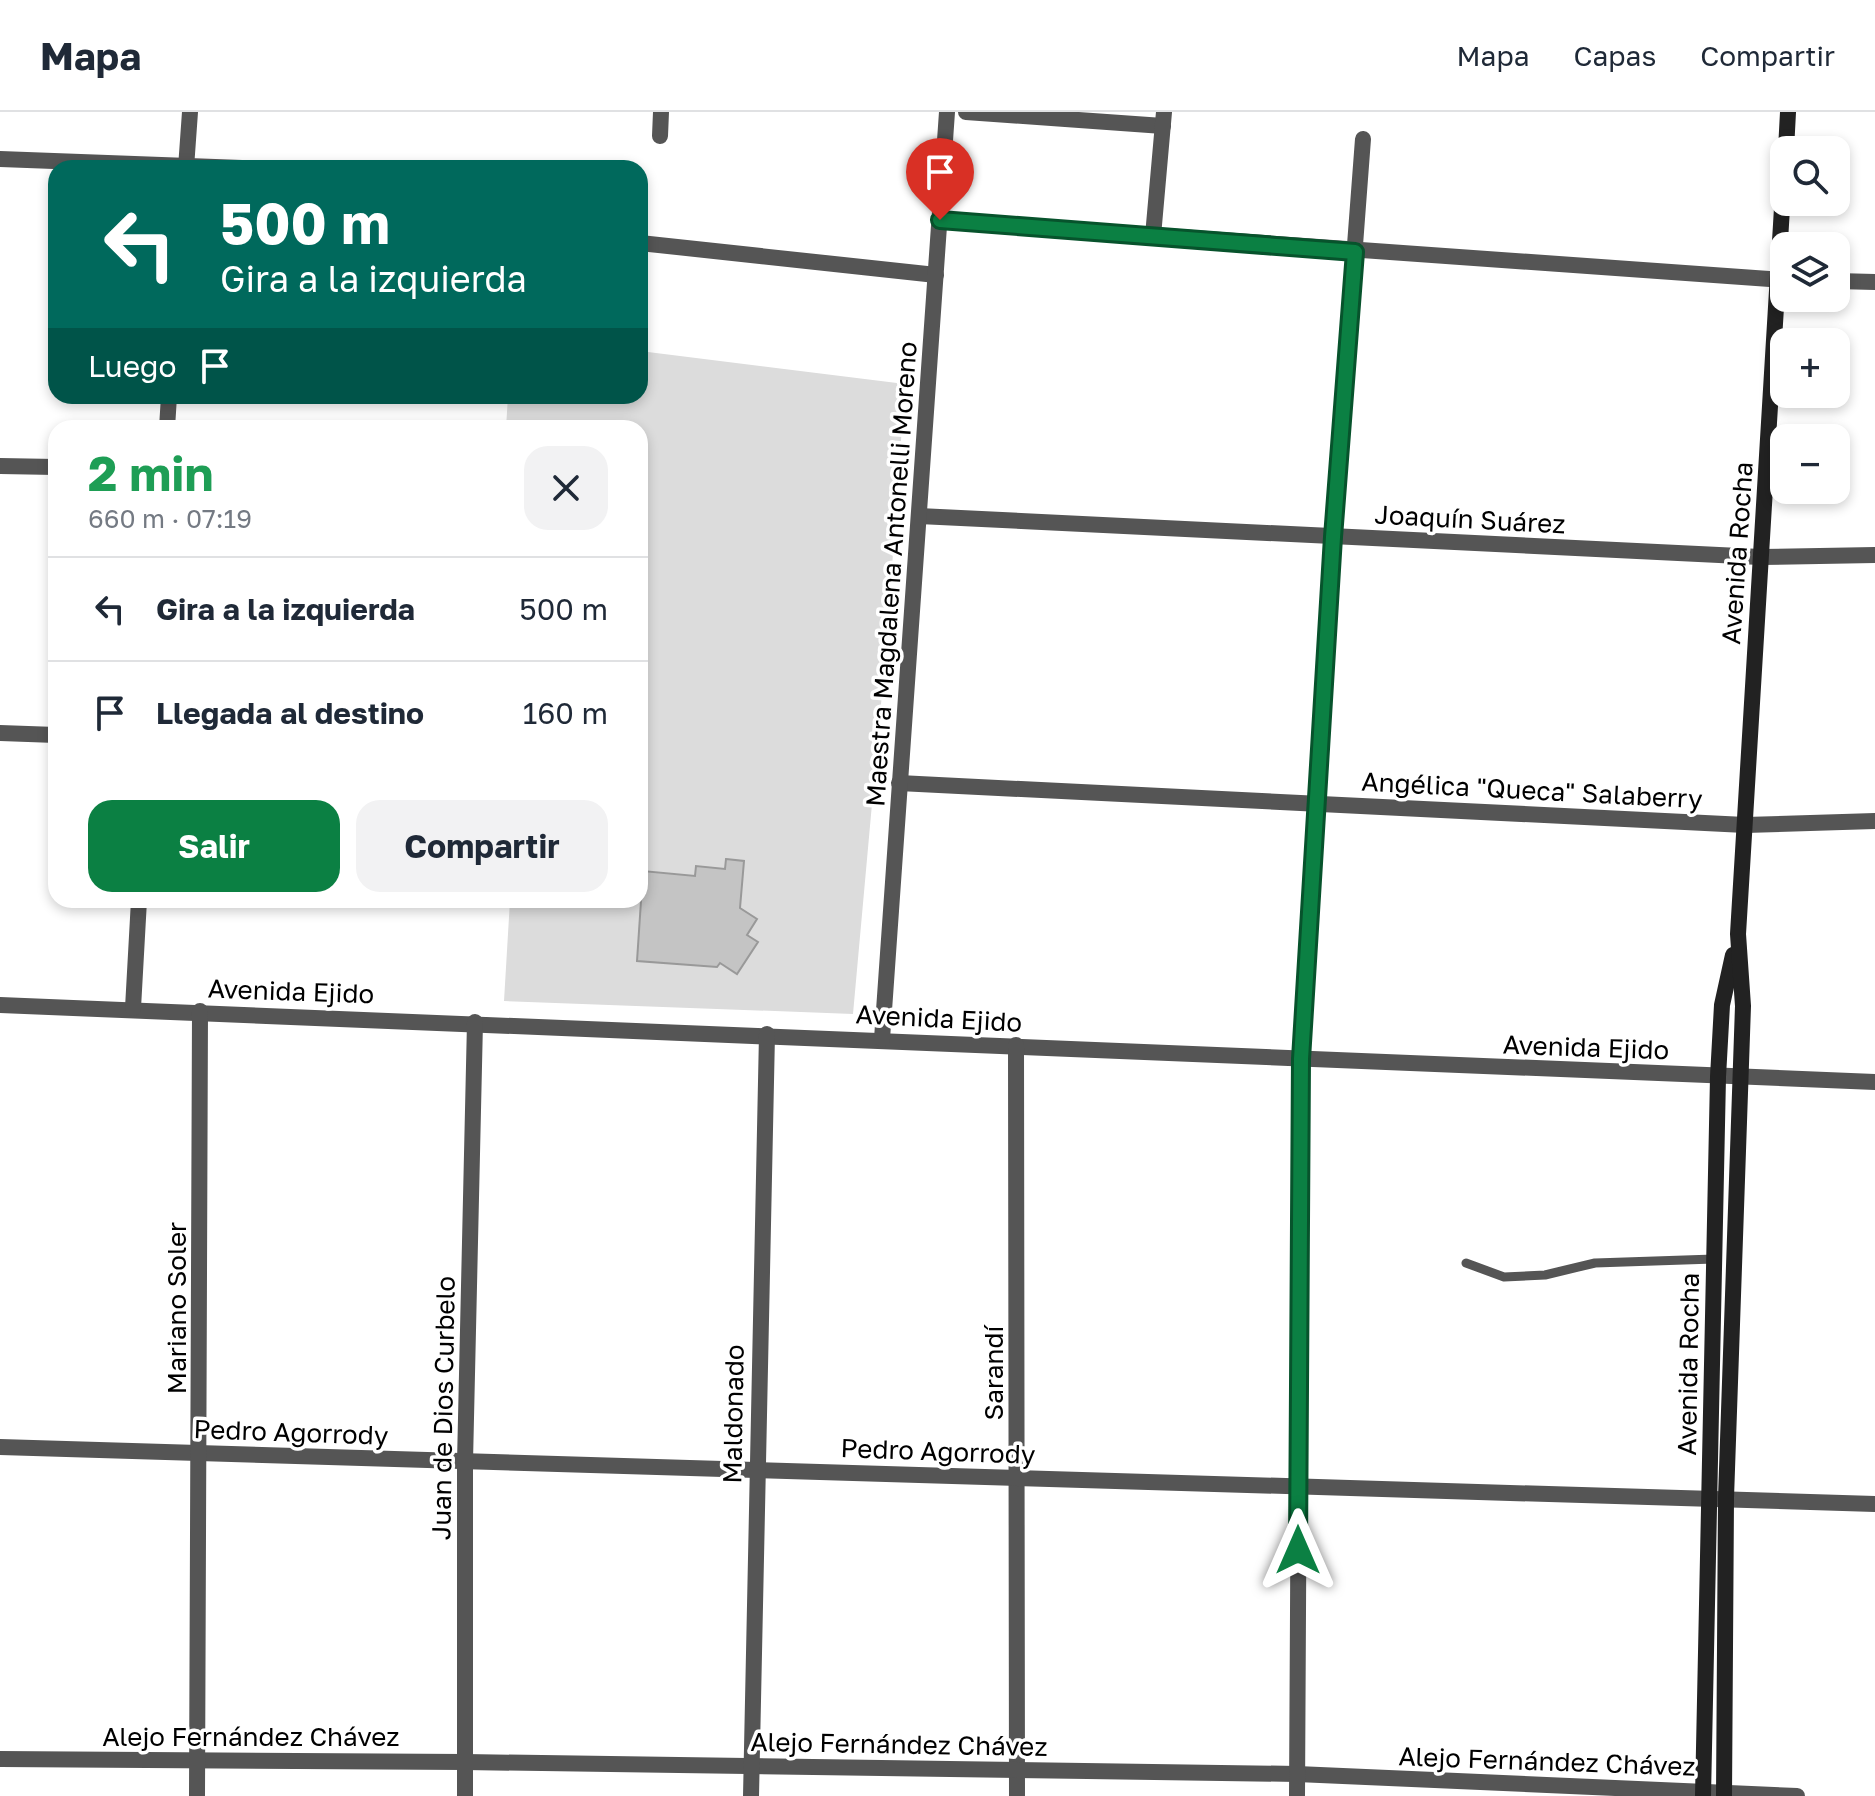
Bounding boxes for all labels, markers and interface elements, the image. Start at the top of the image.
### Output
text: Mapa [40,33,141,78]
text: Mapa [1457,39,1529,72]
text: Capas [1573,39,1656,72]
text: Compartir [1700,39,1835,72]
map controls [1770,136,1850,504]
button: search [1770,136,1850,216]
pin [906,138,974,220]
icon: arrive [918,150,962,194]
text: 500 m [220,189,390,256]
icon: left [88,192,192,296]
button: layers [1770,232,1850,312]
text: Gira a la izquierda [220,257,527,300]
button: + [1770,328,1850,408]
street label: Maestra Magdalena Antonelli Moreno [859,340,923,808]
icon: arrive [193,344,237,388]
text: Luego [88,348,177,384]
button: − [1770,424,1850,504]
text: 2 min [88,444,213,502]
button: close [524,446,608,530]
street label: Avenida Rocha [1715,461,1759,645]
street label: Joaquín Suárez [1374,499,1566,539]
text: 660 m · 07:19 [88,503,252,534]
icon: left [88,587,132,631]
text: Gira a la izquierda [156,591,415,627]
text: 500 m [519,591,608,627]
icon: arrive [88,691,132,735]
text: Llegada al destino [156,695,424,731]
text: 160 m [523,695,608,731]
street label: Angélica "Queca" Salaberry [1361,766,1704,814]
button: Salir [88,800,340,892]
button: Compartir [356,800,608,892]
street label: Avenida Ejido [207,973,375,1009]
street label: Avenida Ejido [855,998,1023,1038]
street label: Avenida Ejido [1502,1029,1670,1065]
street label: Mariano Soler [161,1222,192,1394]
street label: Avenida Rocha [1671,1272,1705,1456]
street label: Juan de Dios Curbelo [425,1276,461,1540]
street label: Sarandí [978,1324,1009,1420]
street label: Maldonado [716,1344,750,1484]
street label: Pedro Agorrody [193,1413,389,1451]
street label: Pedro Agorrody [840,1432,1036,1470]
position arrow [1256,1508,1340,1592]
street label: Alejo Fernández Chávez [102,1721,400,1752]
street label: Alejo Fernández Chávez [750,1726,1048,1762]
street label: Alejo Fernández Chávez [1398,1740,1696,1782]

